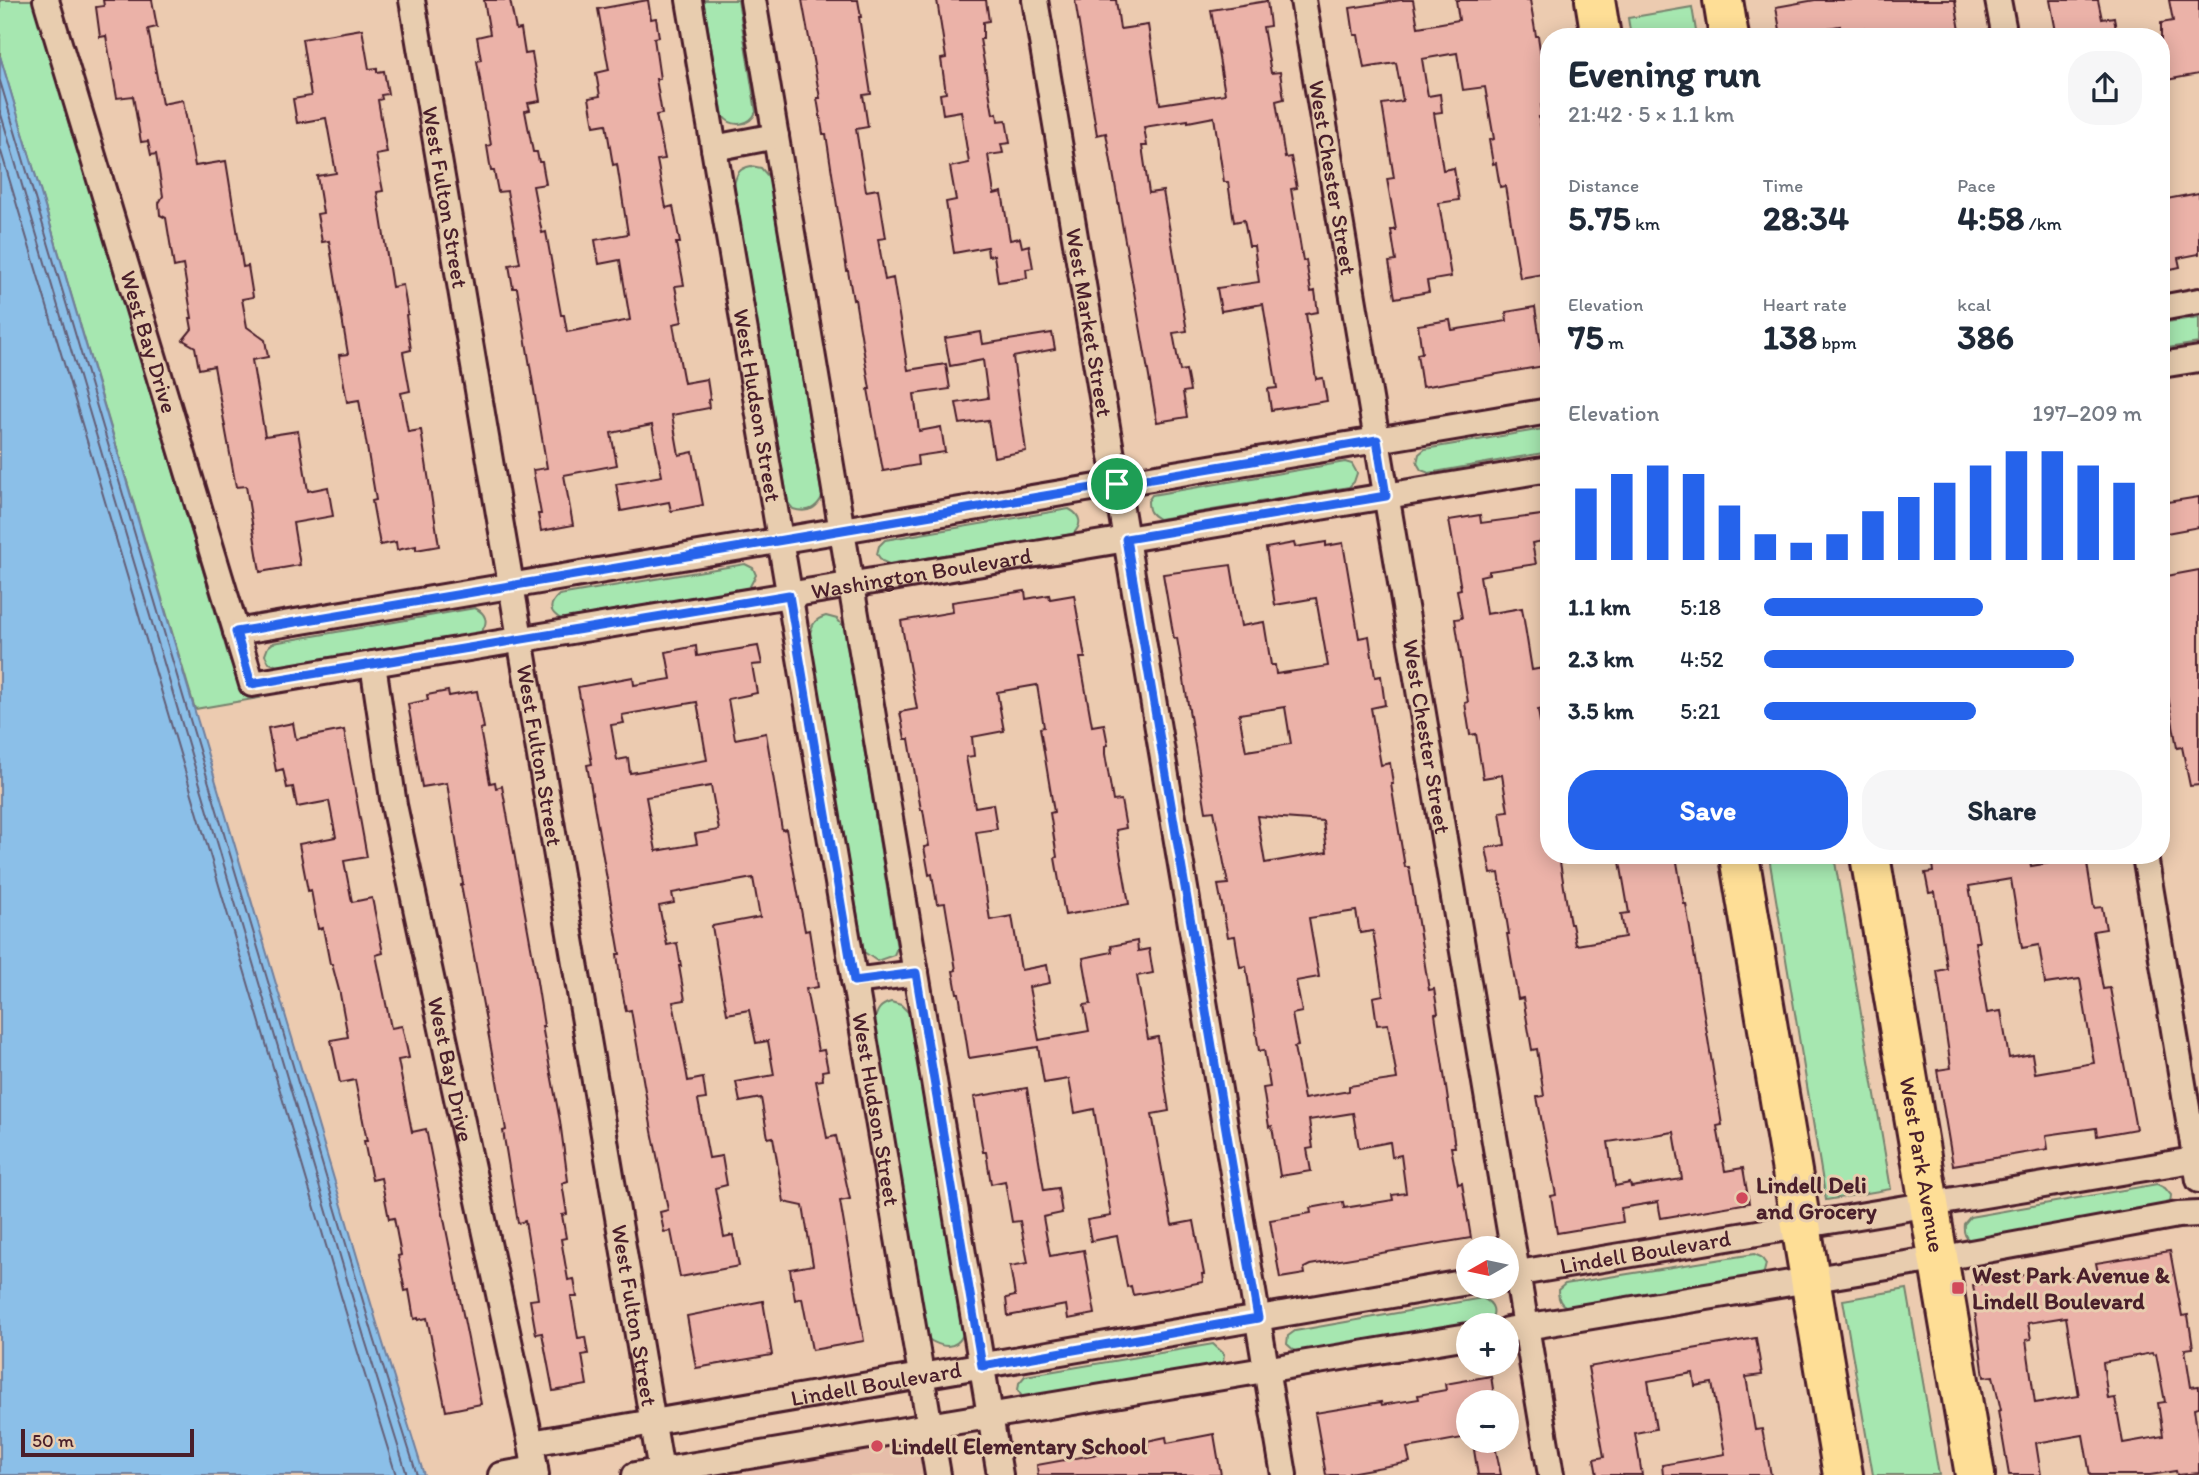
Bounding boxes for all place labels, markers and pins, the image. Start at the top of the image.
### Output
pin [1087,454,1147,514]
place label: Lindell Deli and Grocery [1756,1171,1877,1225]
marker: Lindell Deli and Grocery [1734,1190,1750,1206]
place label: West Park Avenue & Lindell Boulevard [1972,1261,2170,1315]
marker: West Park Avenue & Lindell Boulevard [1950,1280,1966,1296]
place label: Lindell Elementary School [891,1432,1148,1460]
marker: Lindell Elementary School [869,1438,885,1454]

